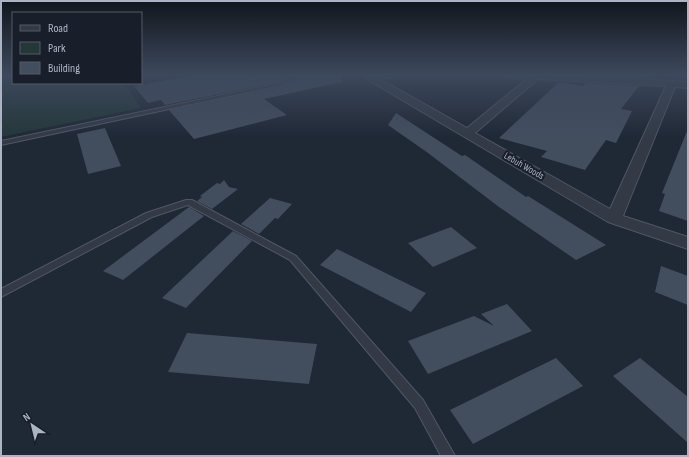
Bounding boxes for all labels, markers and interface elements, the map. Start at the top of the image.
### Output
legend [12,12,142,84]
text: Road [48,21,68,36]
text: Park [48,41,66,56]
text: Building [48,61,80,76]
street label: Lebuh Woods [502,150,546,182]
north arrow [12,405,52,445]
text: N [20,410,33,424]

